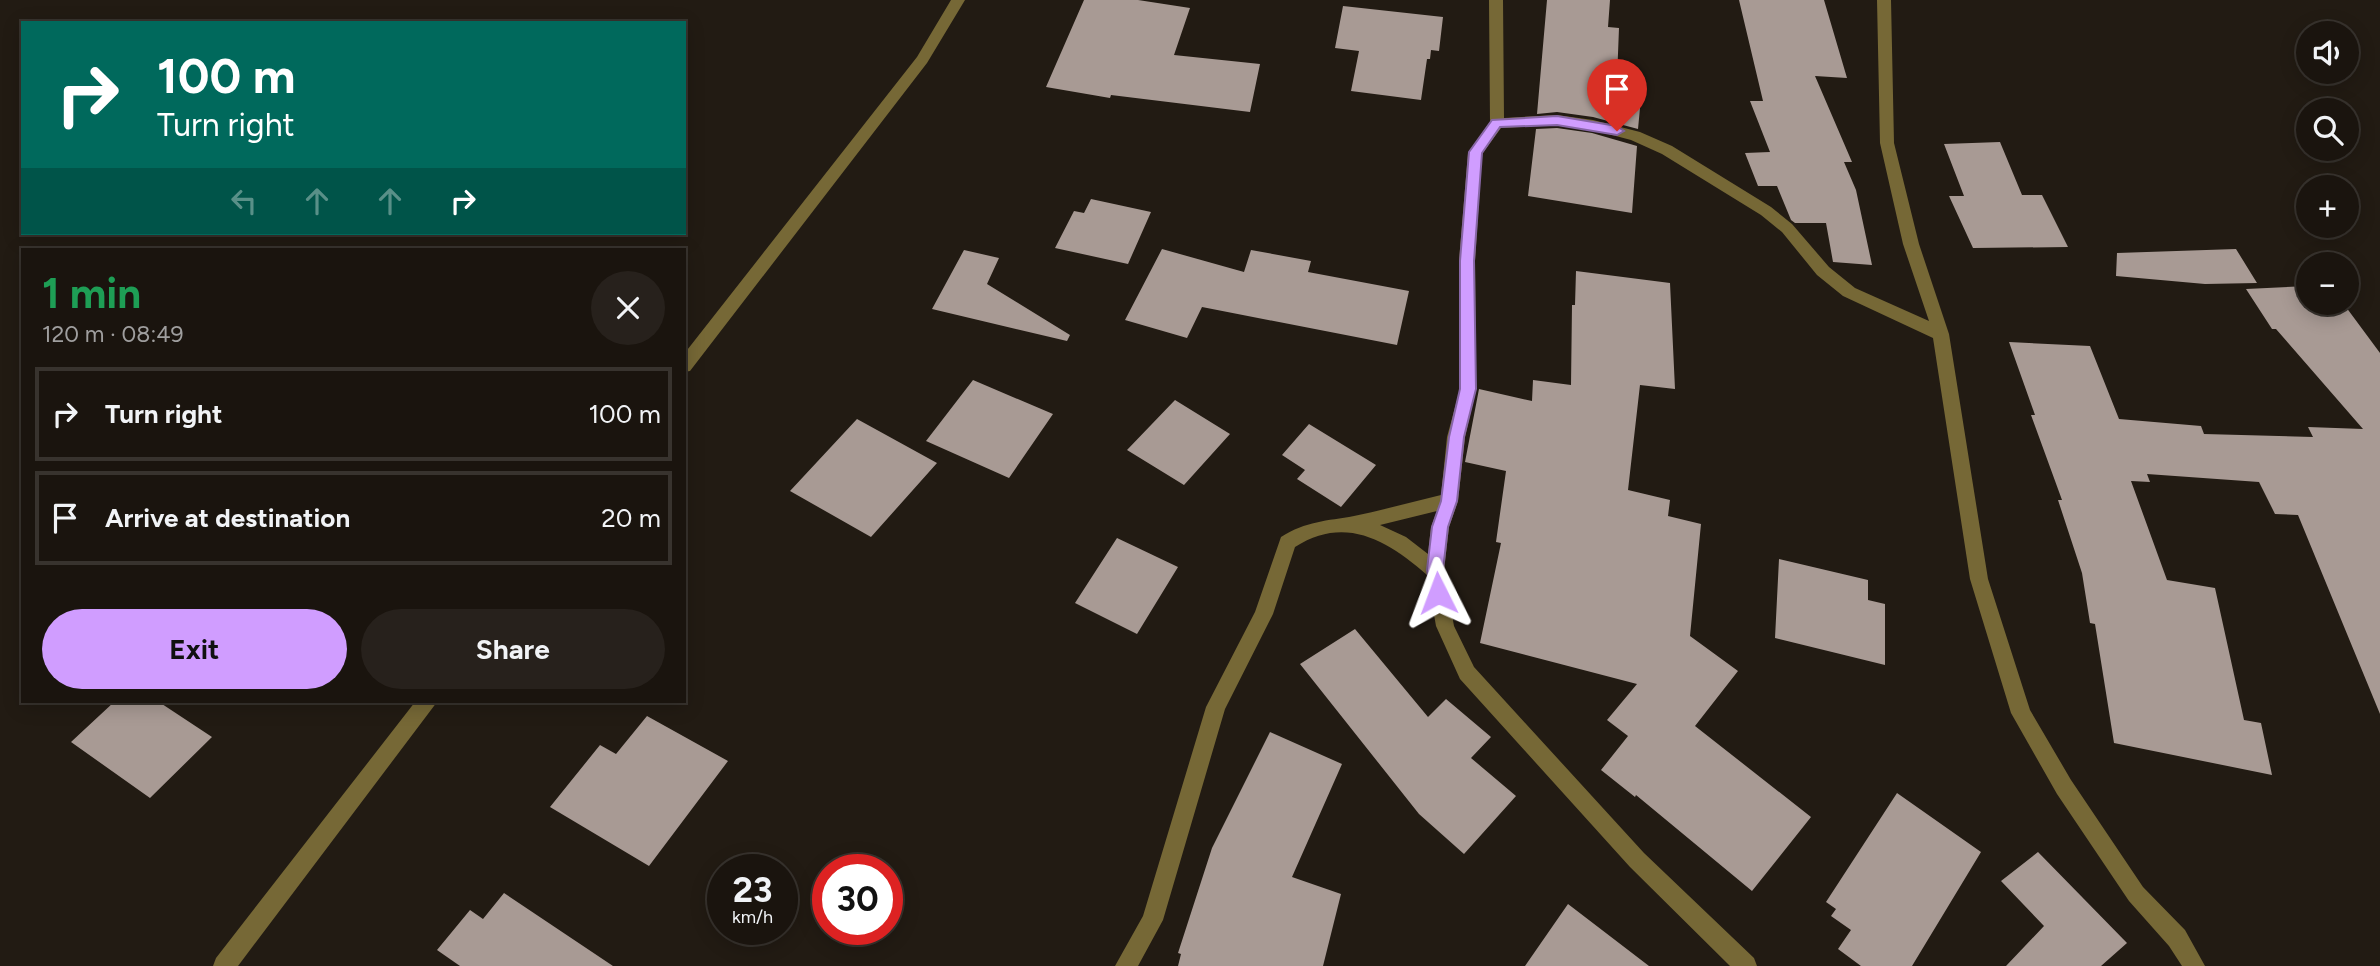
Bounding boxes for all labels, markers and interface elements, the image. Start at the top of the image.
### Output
map controls [2296,21,2359,315]
button: sound [2296,21,2359,84]
text: 100 m [157,46,296,105]
icon: right [42,49,133,140]
pin [1587,59,1647,131]
icon: arrive [1598,70,1636,108]
button: search [2296,98,2359,161]
text: Turn right [157,106,295,144]
button: + [2296,175,2359,238]
icon: left [225,182,263,220]
icon: ahead [298,182,336,220]
icon: ahead [371,182,409,220]
icon: right [444,182,482,220]
button: − [2296,252,2359,315]
text: 1 min [42,268,141,319]
button: close [591,271,665,345]
text: 120 m · 08:49 [42,320,184,348]
icon: right [46,395,84,433]
text: Turn right [105,398,222,430]
text: 100 m [588,398,661,430]
icon: arrive [46,499,84,537]
text: Arrive at destination [105,502,350,534]
text: 20 m [601,502,661,534]
position arrow [1401,556,1475,630]
button: Exit [42,609,347,689]
button: Share [361,609,665,689]
speed limit sign: 30 [812,854,903,945]
text: 23 [733,869,772,911]
text: km/h [732,906,773,928]

